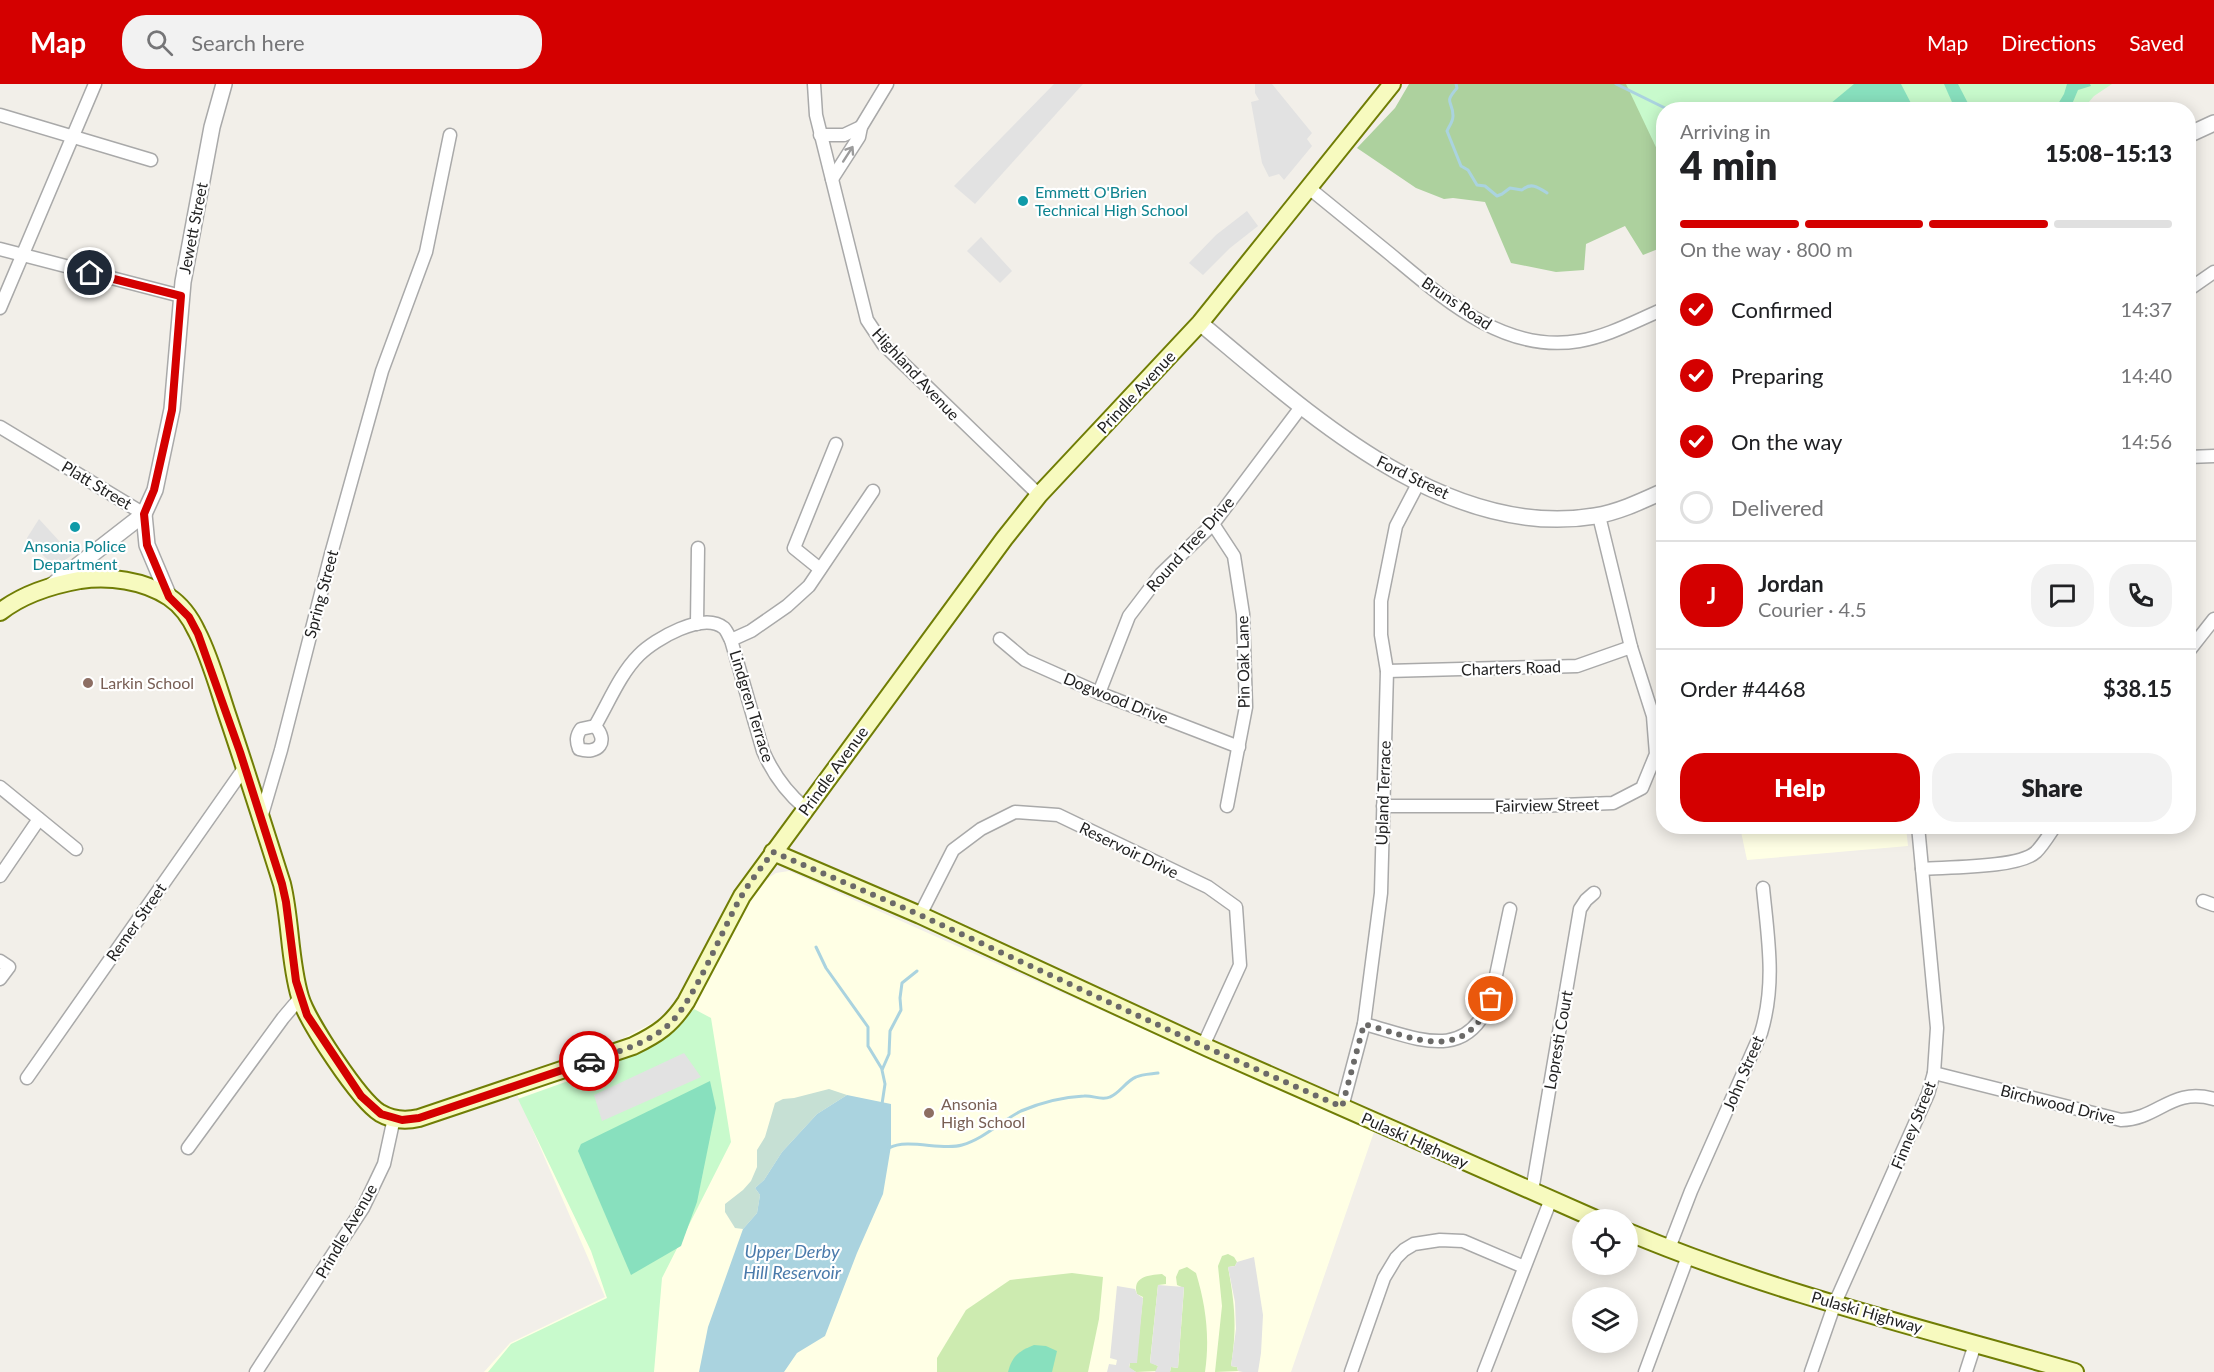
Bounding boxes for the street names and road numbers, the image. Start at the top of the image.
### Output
street label: Jewett Street [174,180,211,275]
street label: Bruns Road [1419,272,1496,333]
street label: Highland Avenue [869,324,964,424]
street label: Prindle Avenue [1093,347,1179,437]
street label: Ford Street [1374,451,1453,502]
street label: Platt Street [59,456,136,513]
street label: Round Tree Drive [1142,492,1237,595]
street label: Spring Street [300,547,341,640]
street label: Pin Oak Lane [1232,615,1253,709]
street label: Lindgren Terrace [726,648,779,764]
street label: Charters Road [1461,656,1561,679]
street label: Dogwood Drive [1061,668,1171,727]
street label: Prindle Avenue [794,722,871,819]
street label: Upland Terrace [1371,740,1394,846]
street label: Fairview Street [1495,794,1600,815]
street label: Reservoir Drive [1077,817,1182,882]
street label: Remer Street [102,879,170,965]
street label: Lopresti Court [1539,988,1576,1091]
street label: John Street [1718,1032,1767,1113]
street label: Finney Street [1886,1078,1939,1171]
street label: Birchwood Drive [1999,1080,2118,1127]
street label: Pulaski Highway [1359,1108,1472,1172]
street label: Prindle Avenue [311,1180,380,1281]
street label: Pulaski Highway [1809,1287,1926,1337]

